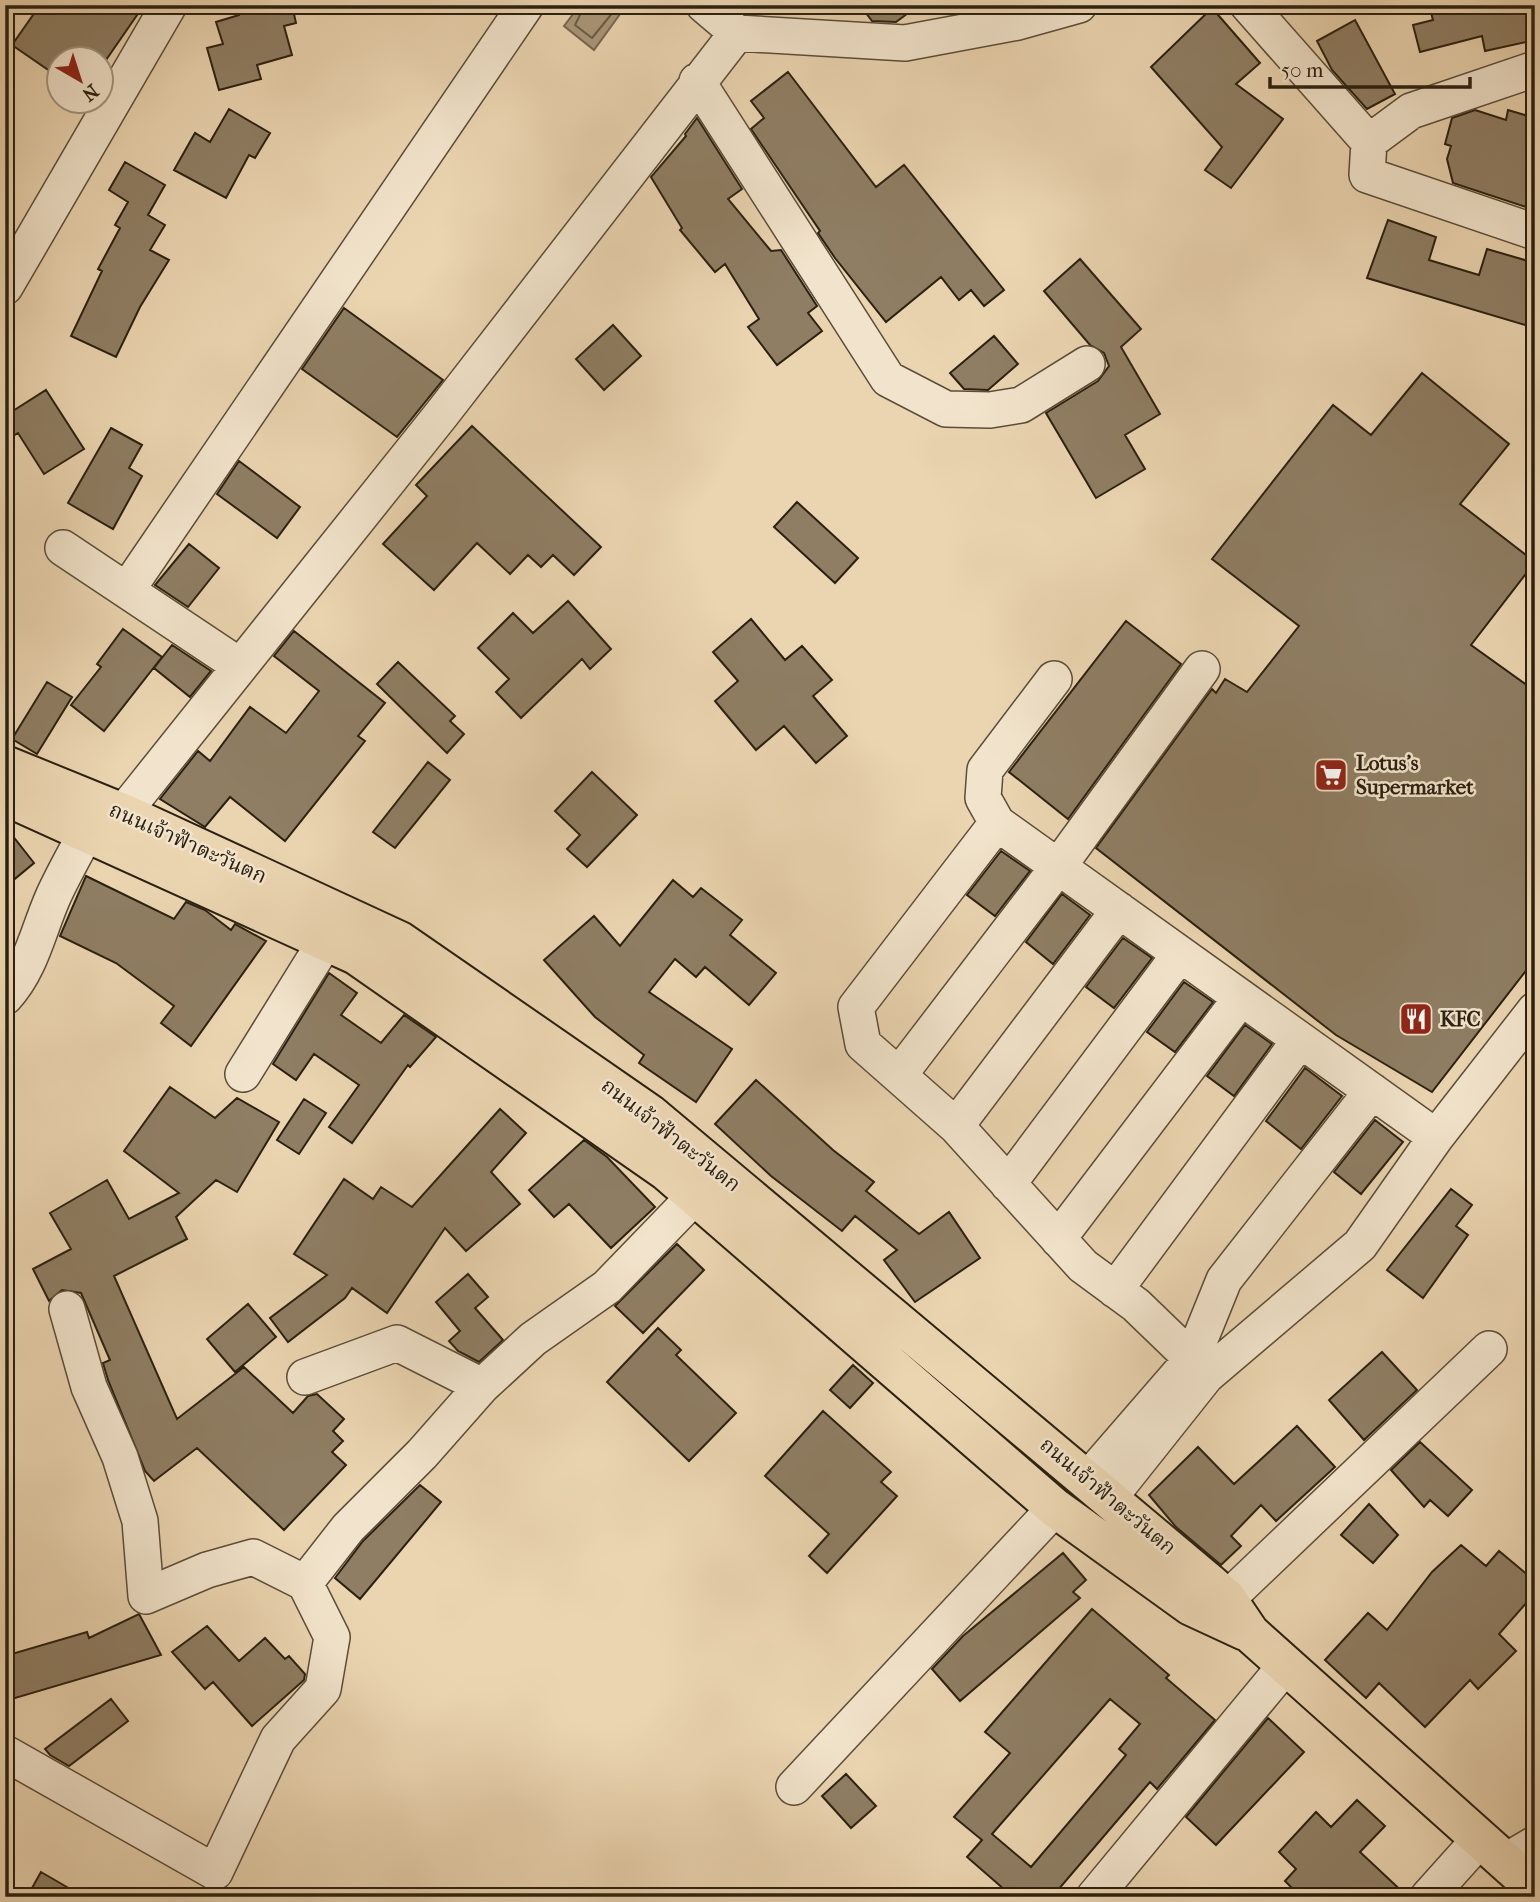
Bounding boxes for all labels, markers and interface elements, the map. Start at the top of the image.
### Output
north arrow [46,46,116,116]
scale bar [1270,46,1470,90]
text: 50 m [1281,58,1324,82]
text: N [77,79,103,106]
place label: Lotus's Supermarket [1356,751,1474,799]
supermarket icon: Lotus's Supermarket [1312,756,1350,794]
street label: ถนนเจ้าฟ้าตะวันตก [105,797,271,889]
restaurant icon: KFC [1397,1000,1435,1038]
place label: KFC [1440,1007,1481,1031]
street label: ถนนเจ้าฟ้าตะวันตก [597,1073,745,1197]
street label: ถนนเจ้าฟ้าตะวันตก [1035,1432,1181,1560]

